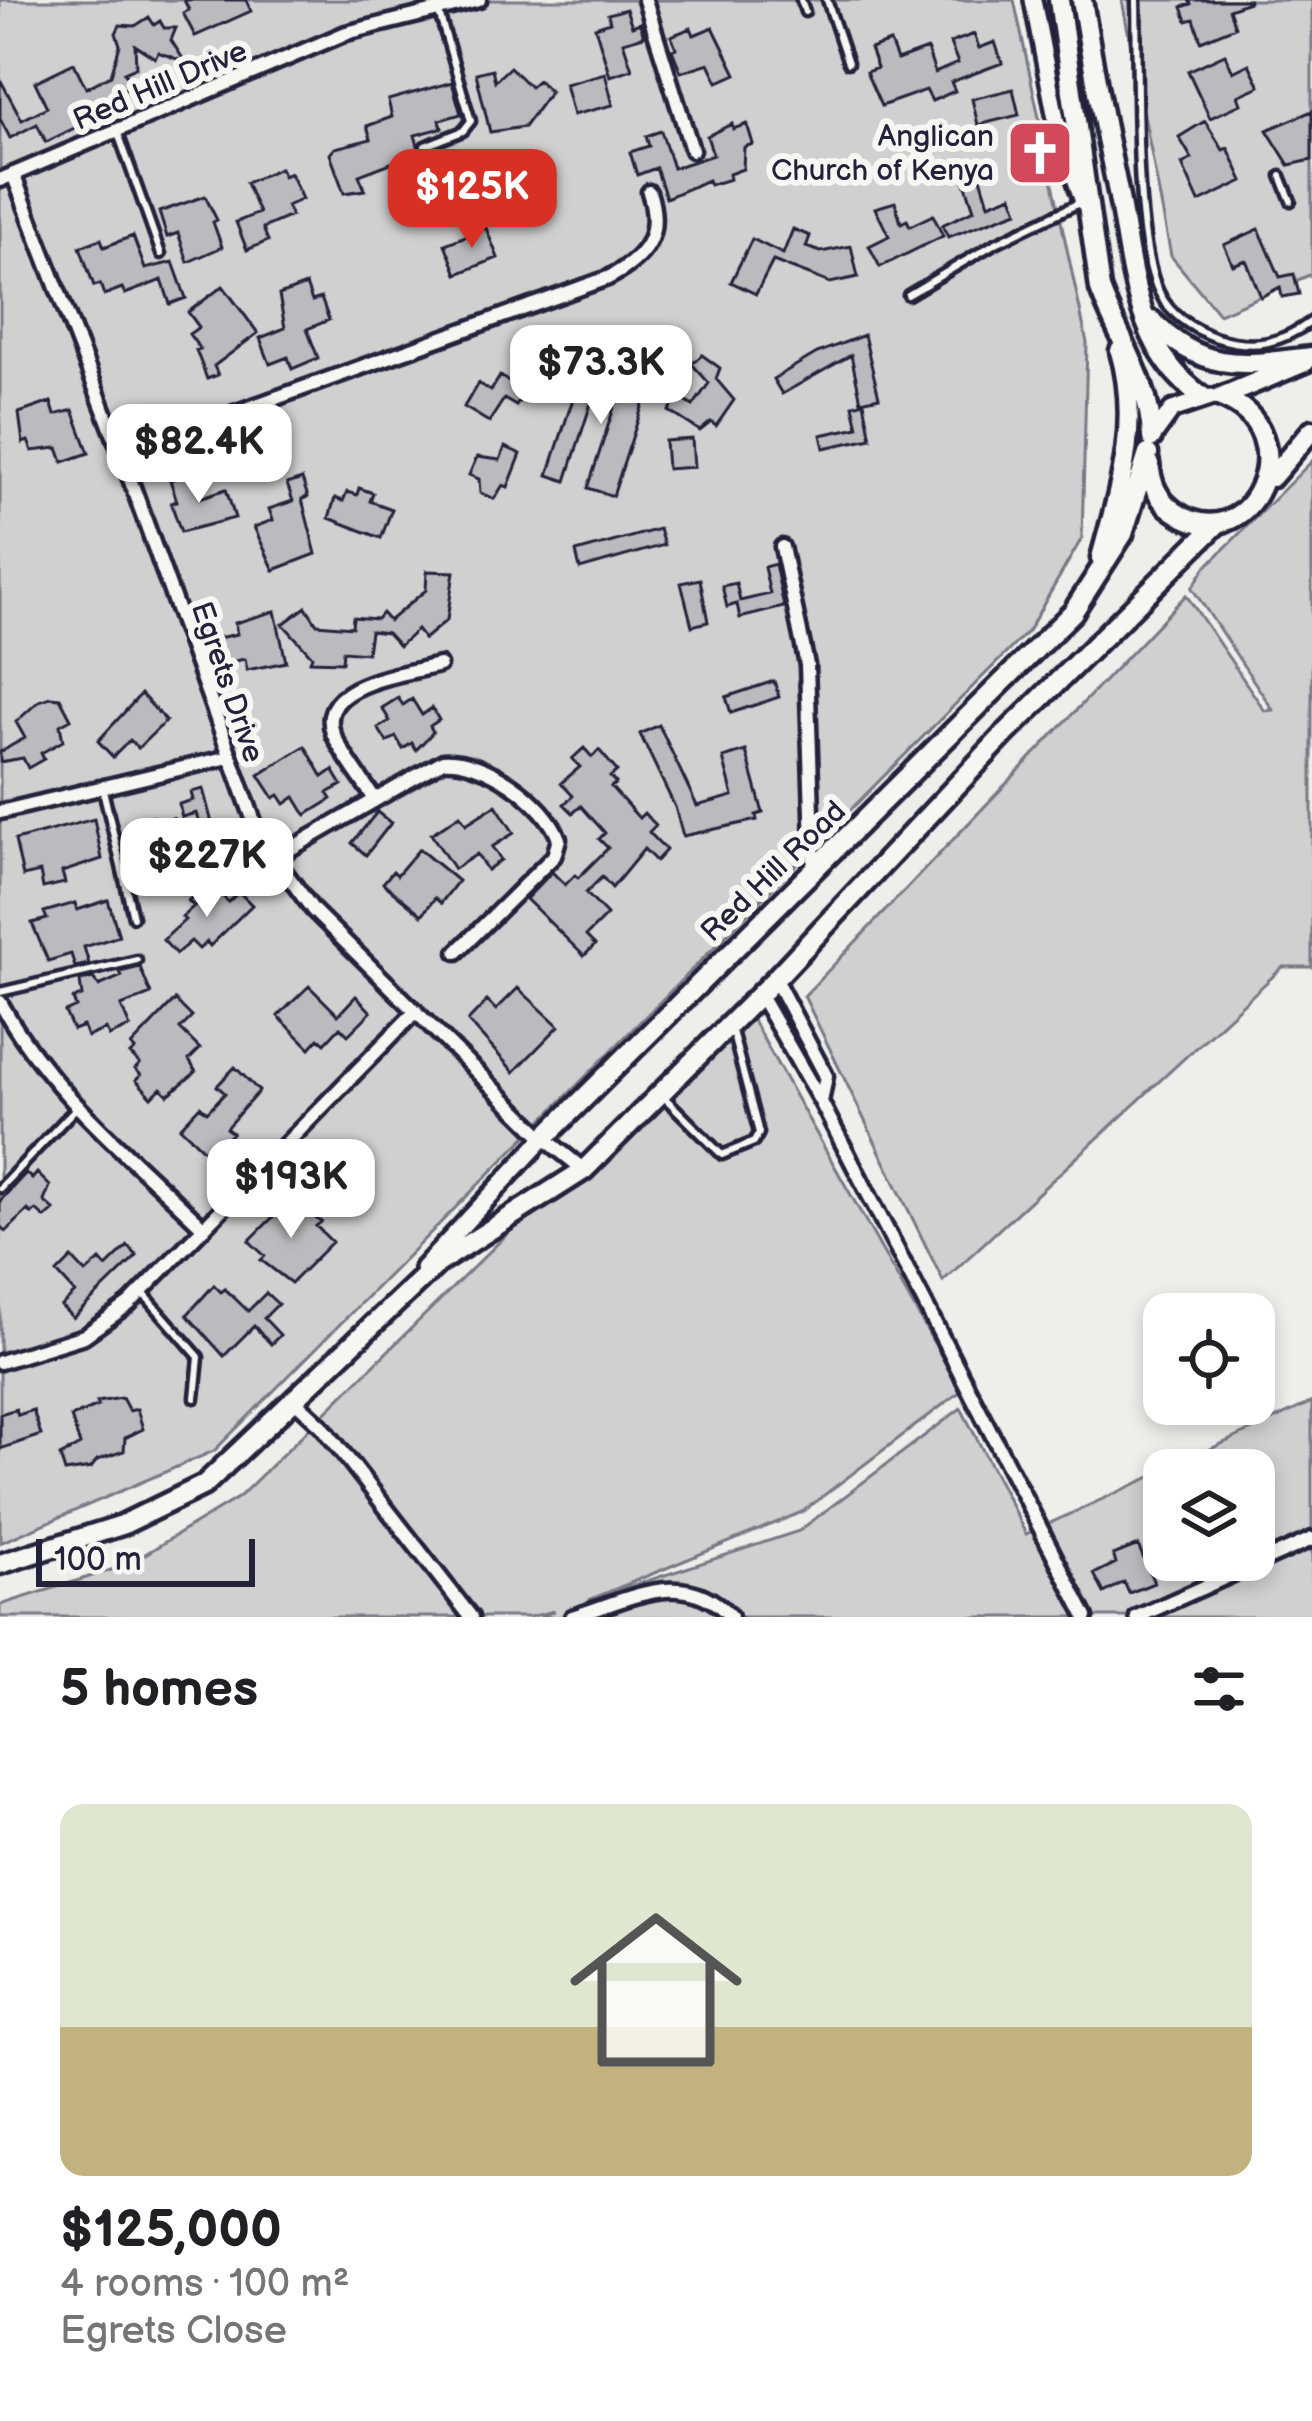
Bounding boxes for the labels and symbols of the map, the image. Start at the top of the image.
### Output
street label: Red Hill Drive [68,33,253,139]
church icon: Anglican Church of Kenya [1005,118,1075,188]
place label: Anglican Church of Kenya [771,119,994,189]
pin: $125K [388,149,556,251]
pin: $73.3K [503,325,699,427]
pin: $82.4K [101,404,297,506]
street label: Egrets Drive [183,597,271,767]
street label: Red Hill Road [694,794,854,950]
pin: $227K [123,818,291,920]
pin: $193K [207,1139,375,1241]
scale bar [36,1533,255,1586]

